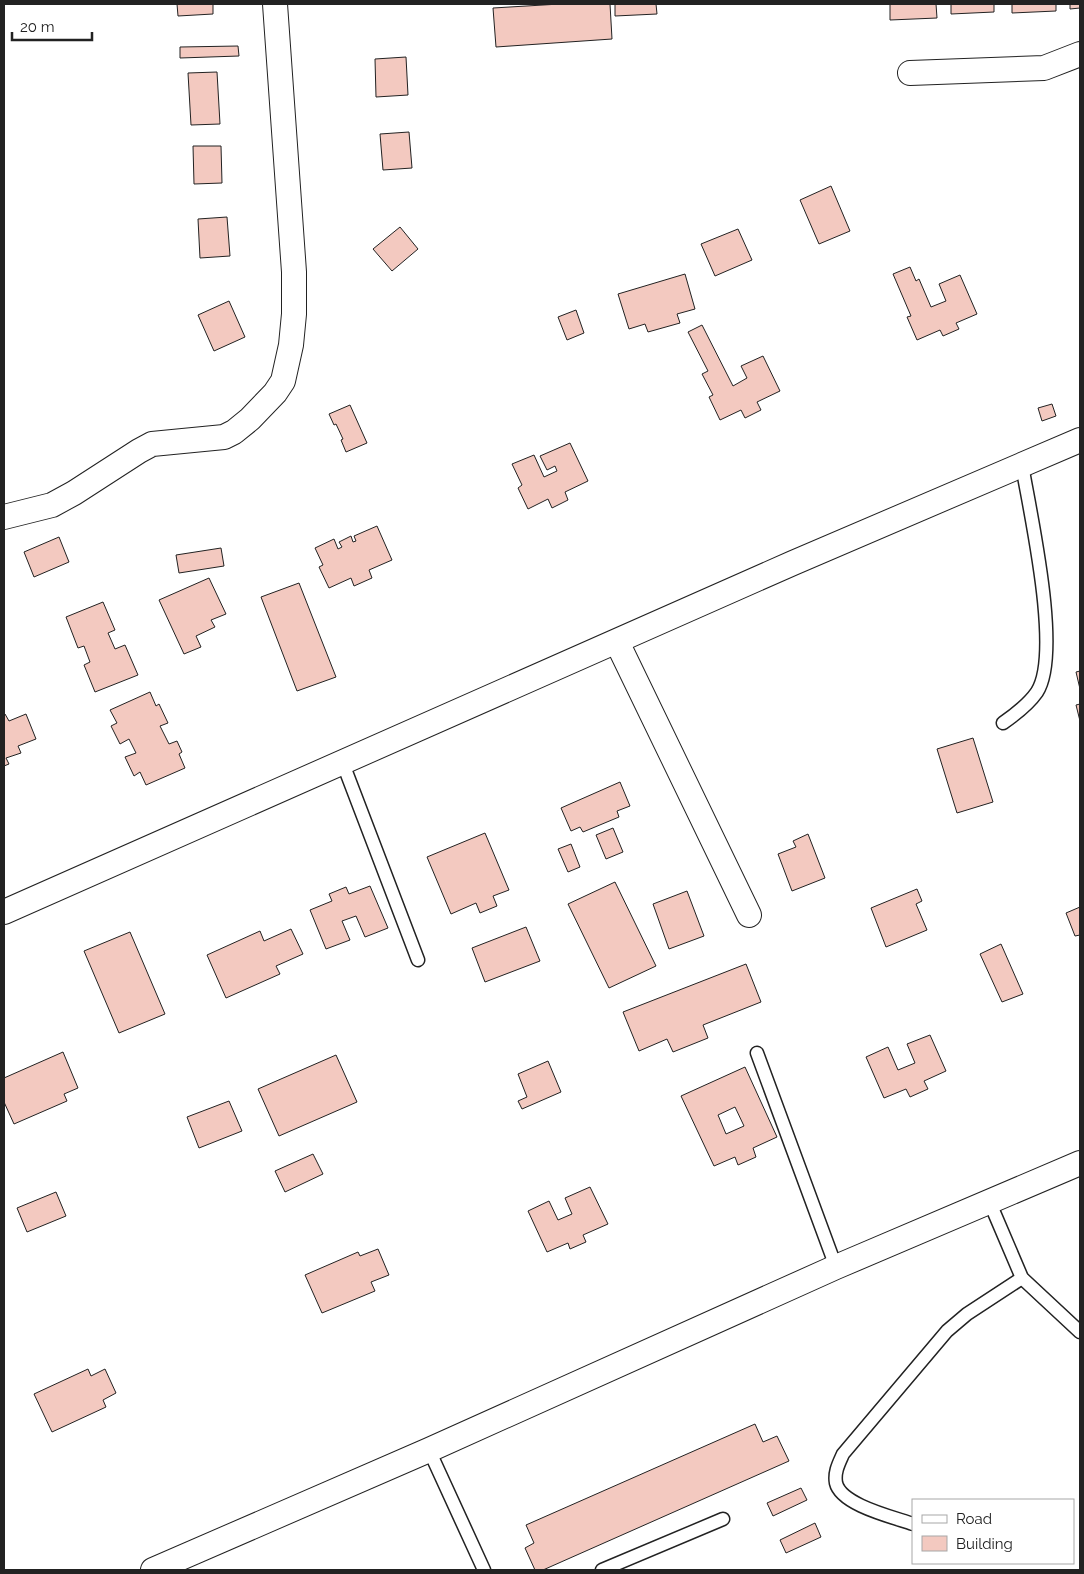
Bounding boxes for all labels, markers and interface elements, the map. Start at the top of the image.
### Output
scale bar [12,10,92,42]
text: 20 m [20,18,55,36]
legend [912,1499,1074,1564]
text: Road [956,1510,992,1528]
text: Building [956,1535,1013,1553]

